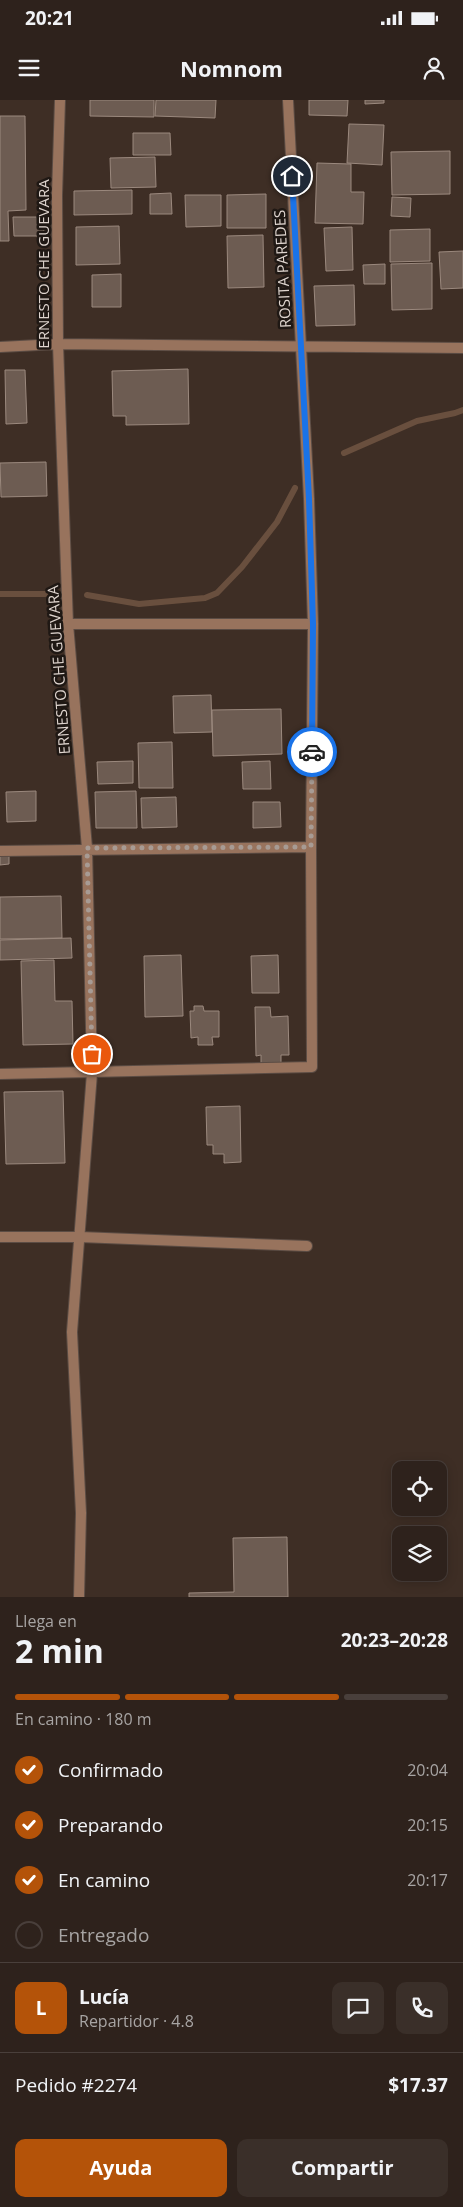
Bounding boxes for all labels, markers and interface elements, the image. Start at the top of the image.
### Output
text: 20:21 [25,5,74,31]
text: Nomnom [180,53,283,83]
icon: menu [15,54,43,82]
icon: person [420,54,448,82]
pin [271,155,313,197]
icon: home [278,162,306,190]
street label: ERNESTO CHE GUEVARA [33,179,53,349]
street label: ROSITA PAREDES [269,209,295,329]
street label: ERNESTO CHE GUEVARA [42,584,74,755]
courier [287,727,337,777]
icon: car [298,738,326,766]
pin [71,1033,113,1075]
icon: bag [78,1040,106,1068]
map controls [392,1461,447,1581]
button: locate [392,1461,447,1516]
button: layers [392,1526,447,1581]
text: Llega en [15,1610,77,1632]
text: 20:23–20:28 [341,1627,448,1653]
text: 2 min [15,1629,104,1672]
text: En camino · 180 m [15,1708,152,1730]
icon: check [15,1756,43,1784]
text: Confirmado [58,1757,163,1783]
text: 20:04 [407,1759,448,1781]
icon: check [15,1811,43,1839]
text: Preparando [58,1812,163,1838]
text: 20:15 [407,1814,448,1836]
icon: check [15,1866,43,1894]
text: En camino [58,1867,150,1893]
text: 20:17 [407,1869,448,1891]
text: Entregado [58,1922,149,1948]
button: chat [332,1982,384,2034]
button: phone [396,1982,448,2034]
text: Lucía [79,1984,129,2010]
text: L [36,1995,46,2021]
text: Repartidor · 4.8 [79,2010,194,2032]
text: Pedido #2274 [15,2072,137,2098]
text: $17.37 [388,2072,448,2098]
button: Ayuda [15,2139,227,2197]
button: Compartir [237,2139,448,2197]

